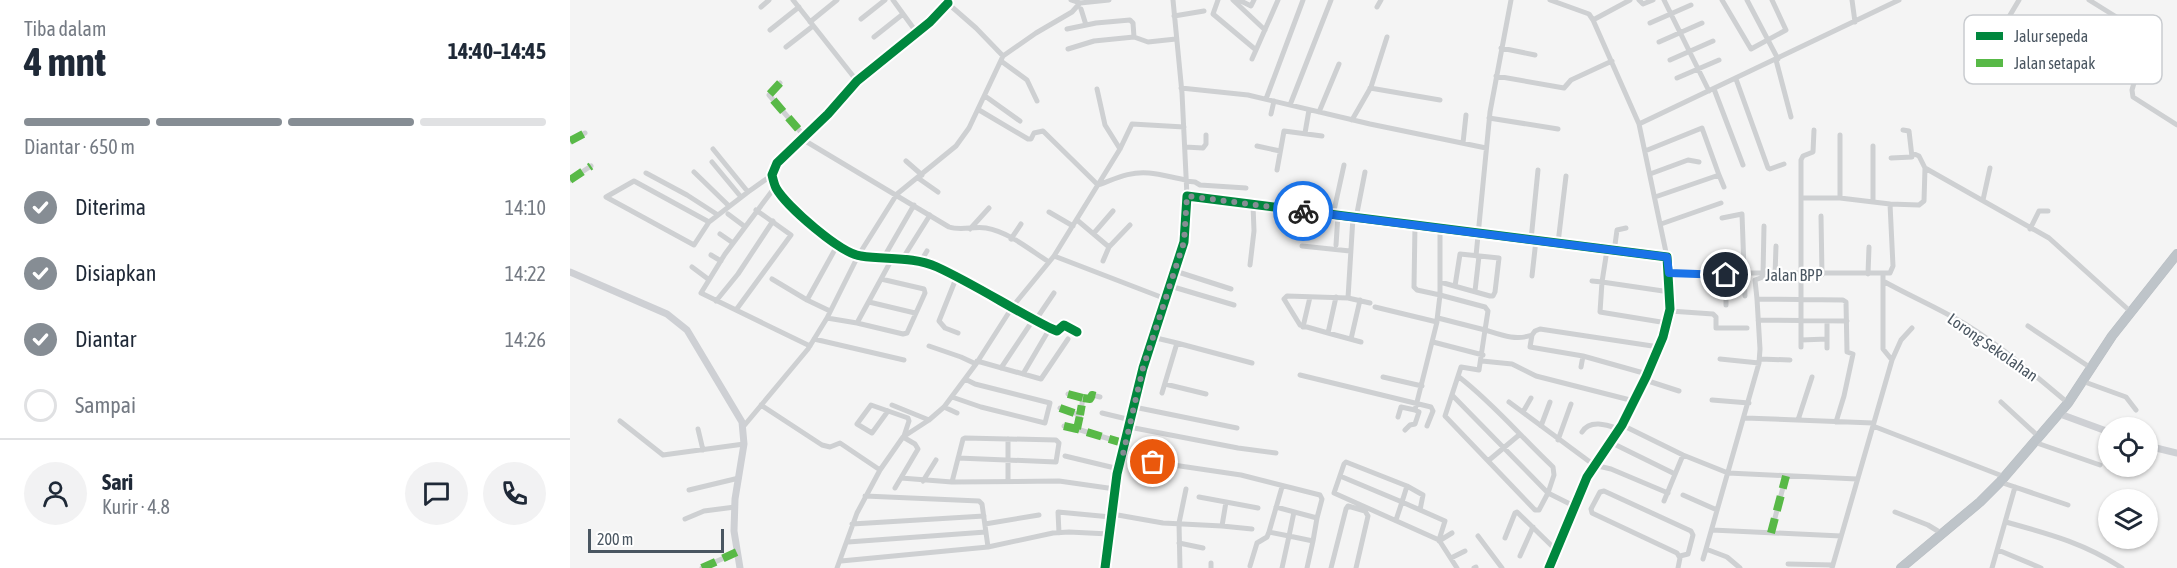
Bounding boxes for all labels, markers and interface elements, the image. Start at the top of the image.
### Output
legend [1964,15,2162,84]
text: Tiba dalam [24,17,106,40]
text: Jalur sepeda [2014,27,2088,46]
text: 14:40–14:45 [448,38,546,64]
text: 4 mnt [24,40,106,84]
text: Jalan setapak [2014,54,2095,73]
text: Diantar · 650 m [24,135,135,158]
courier [1273,181,1333,241]
icon: check [24,191,57,224]
text: Diterima [75,194,146,220]
icon: bike [1287,195,1320,228]
text: 14:10 [505,196,546,219]
pin [1700,249,1751,300]
icon: check [24,257,57,290]
icon: home [1709,258,1742,291]
text: Disiapkan [75,260,156,286]
text: 14:22 [505,262,546,285]
street label: Jalan BPP [1765,266,1823,284]
street label: Lorong Sekolahan [1944,309,2041,385]
icon: check [24,323,57,356]
text: Diantar [75,326,136,352]
text: 14:26 [505,328,546,351]
text: Sampai [75,392,136,418]
map controls [2098,417,2158,549]
button: locate [2098,417,2158,477]
pin [1127,436,1178,487]
icon: bag [1136,445,1169,478]
button: person [24,462,87,525]
button: chat [405,462,468,525]
button: phone [483,462,546,525]
text: Sari [102,469,133,495]
button: layers [2098,489,2158,549]
text: Kurir · 4.8 [102,495,170,518]
scale bar [588,526,724,554]
text: 200 m [597,530,633,548]

